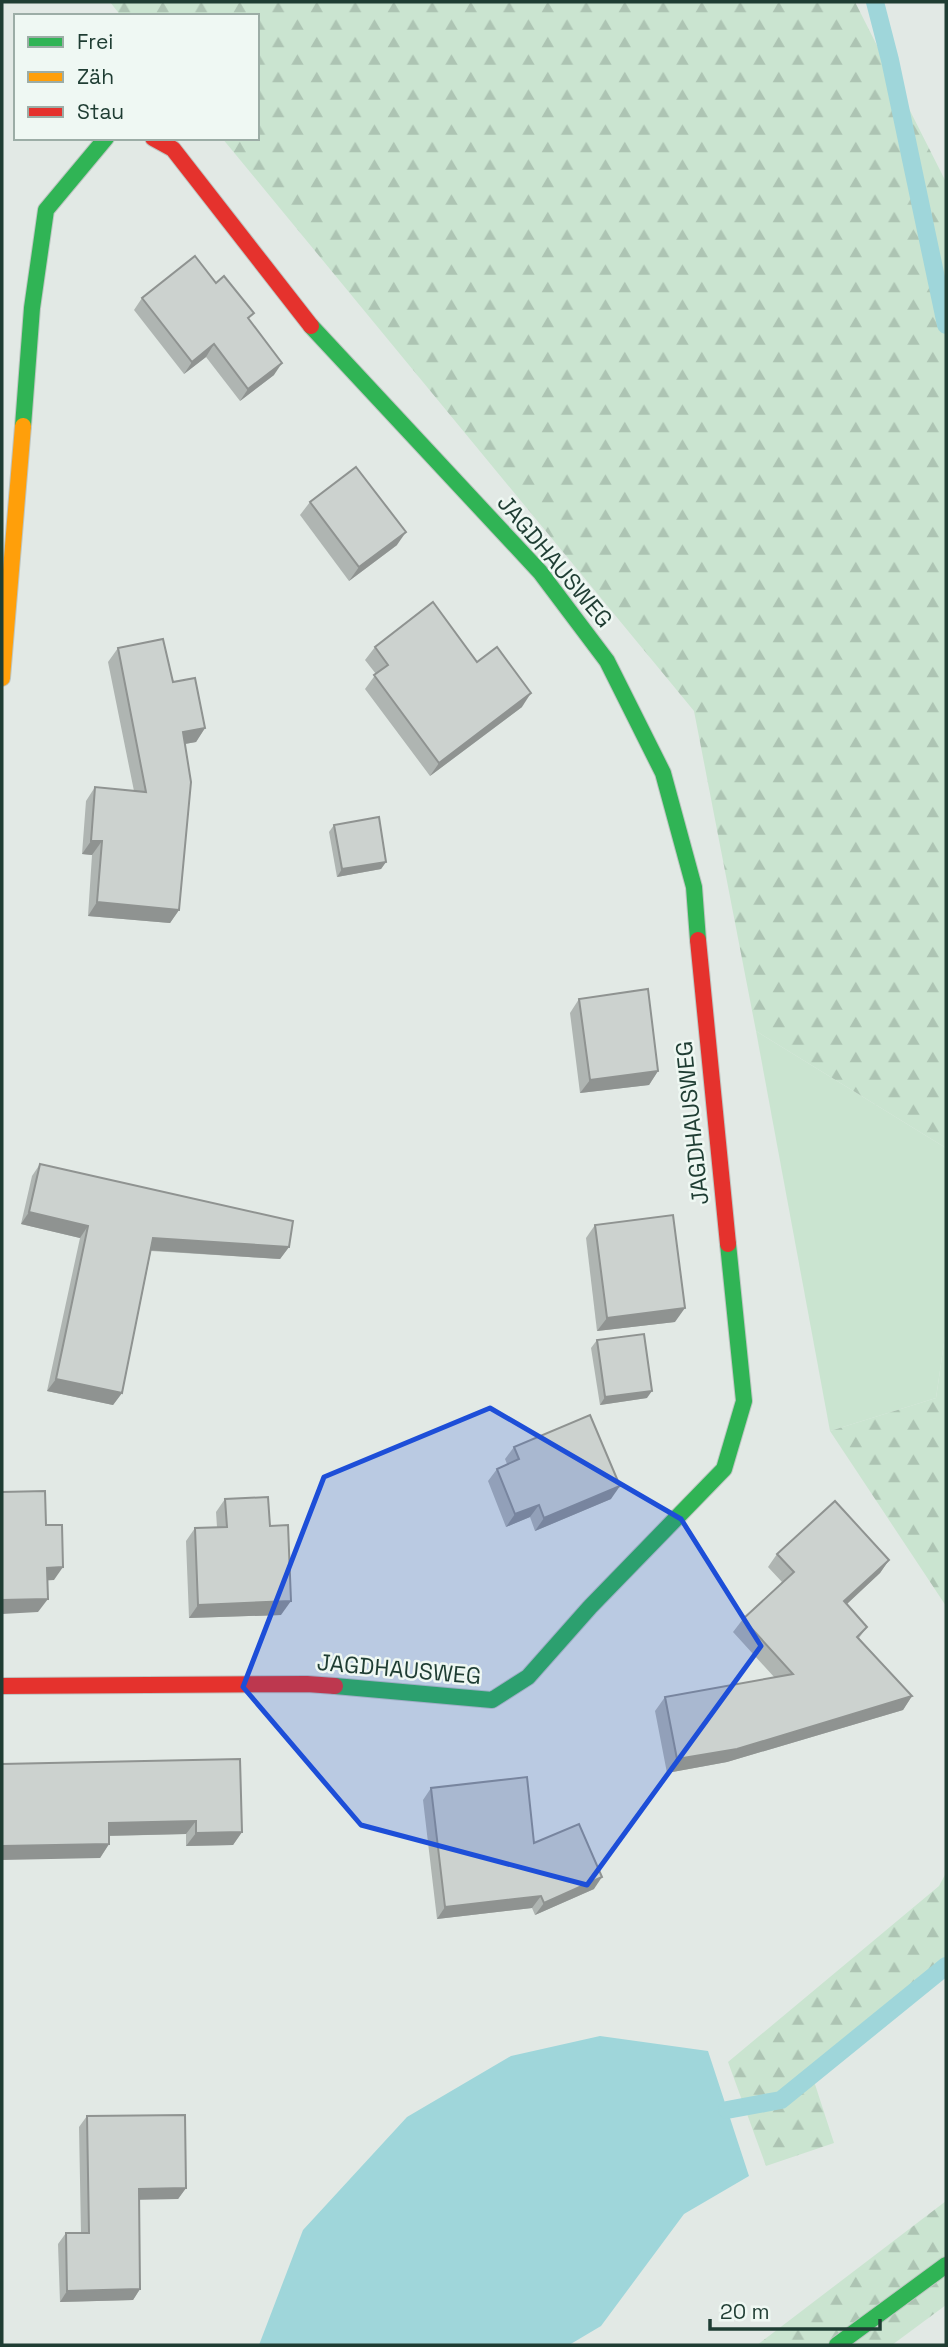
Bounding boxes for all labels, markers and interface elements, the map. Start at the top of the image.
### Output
legend [14,14,259,140]
text: Frei [77,28,113,55]
text: Zäh [77,63,114,90]
text: Stau [77,98,124,125]
street label: JAGDHAUSWEG [491,488,619,634]
street label: JAGDHAUSWEG [668,1040,716,1206]
street label: JAGDHAUSWEG [316,1647,482,1691]
scale bar [710,2288,880,2332]
text: 20 m [720,2298,770,2325]

